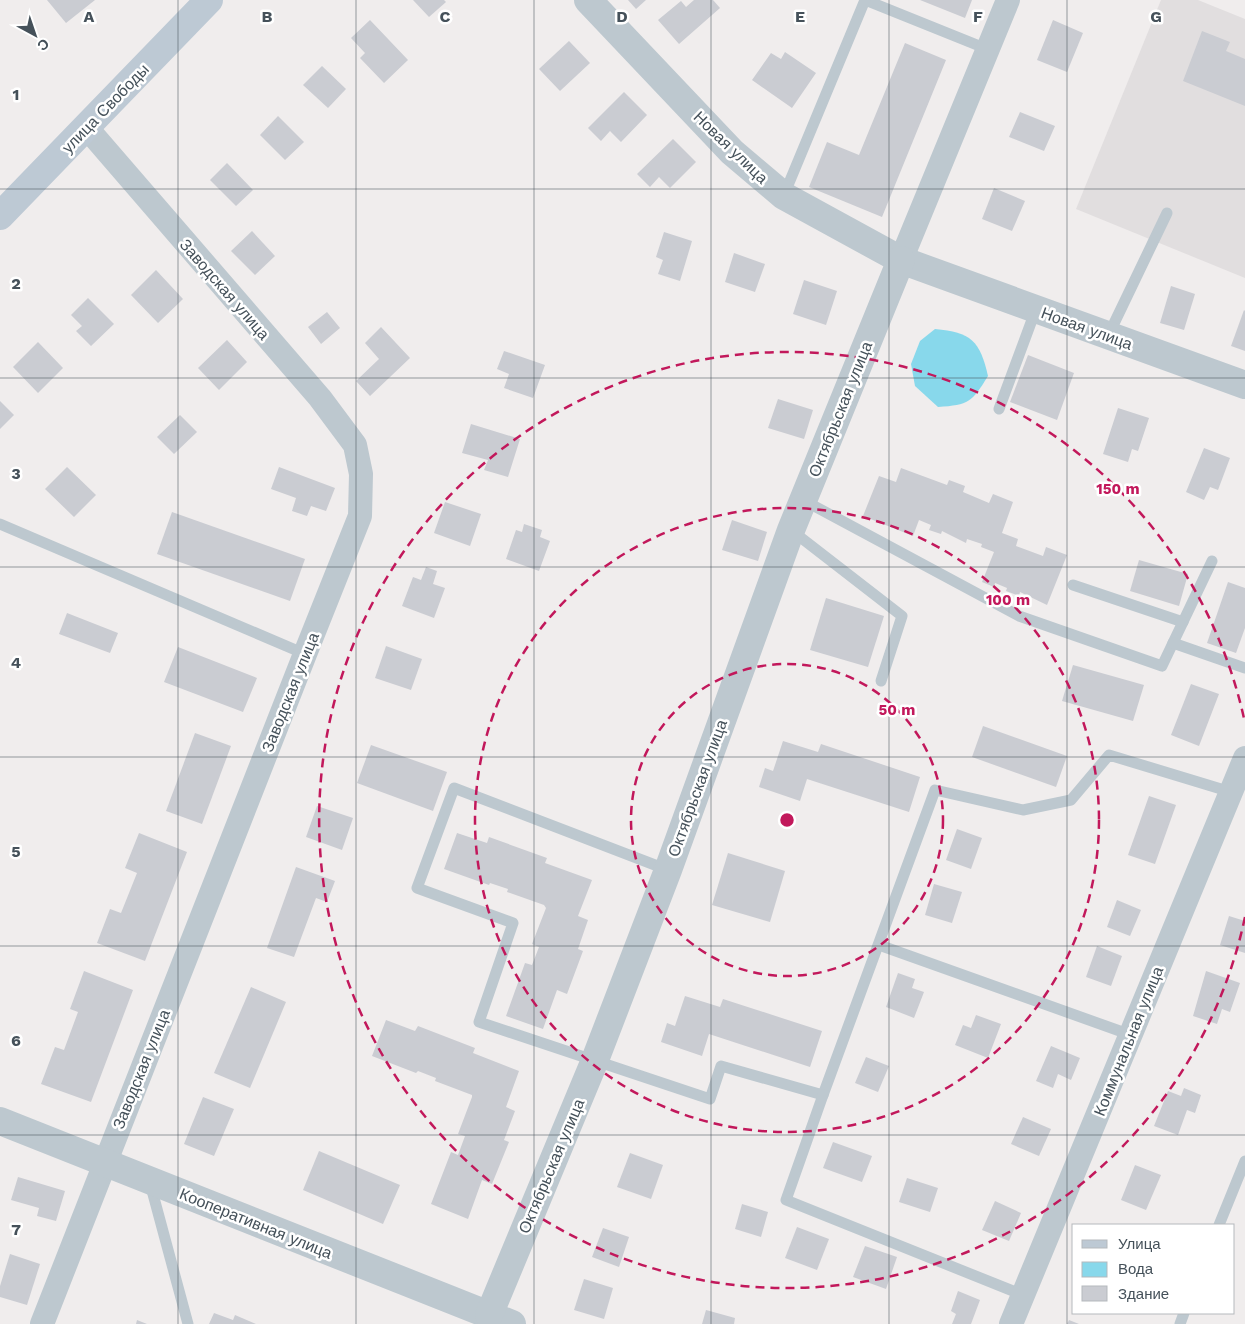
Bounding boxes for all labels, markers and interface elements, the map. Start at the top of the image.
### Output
text: A [84,7,95,26]
text: B [262,7,273,26]
text: C [440,7,451,26]
text: D [616,7,628,26]
text: E [795,7,805,26]
text: F [973,7,983,26]
text: G [1150,7,1162,26]
north arrow [10,10,60,60]
text: С [34,36,52,54]
street label: улица Свободы [58,60,153,157]
text: 1 [13,85,19,104]
street label: Новая улица [690,107,772,188]
street label: Заводская улица [176,235,274,344]
text: 2 [11,274,21,293]
street label: Новая улица [1039,303,1135,354]
street label: Октябрьская улица [805,339,876,480]
text: 3 [11,464,21,483]
text: 150 m [1096,480,1140,498]
text: 100 m [986,591,1030,609]
street label: Заводская улица [258,630,323,755]
text: 4 [11,653,21,672]
text: 50 m [879,701,915,719]
street label: Октябрьская улица [664,717,731,859]
centre of rings [778,811,796,829]
text: 5 [11,842,21,861]
street label: Коммунальная улица [1090,964,1167,1119]
street label: Заводская улица [109,1007,174,1132]
text: 6 [11,1031,21,1050]
street label: Октябрьская улица [515,1096,588,1236]
street label: Кооперативная улица [177,1184,335,1263]
text: 7 [11,1220,21,1239]
legend [1072,1224,1235,1314]
text: Улица [1118,1235,1161,1253]
text: Вода [1118,1260,1154,1278]
text: Здание [1118,1285,1169,1303]

